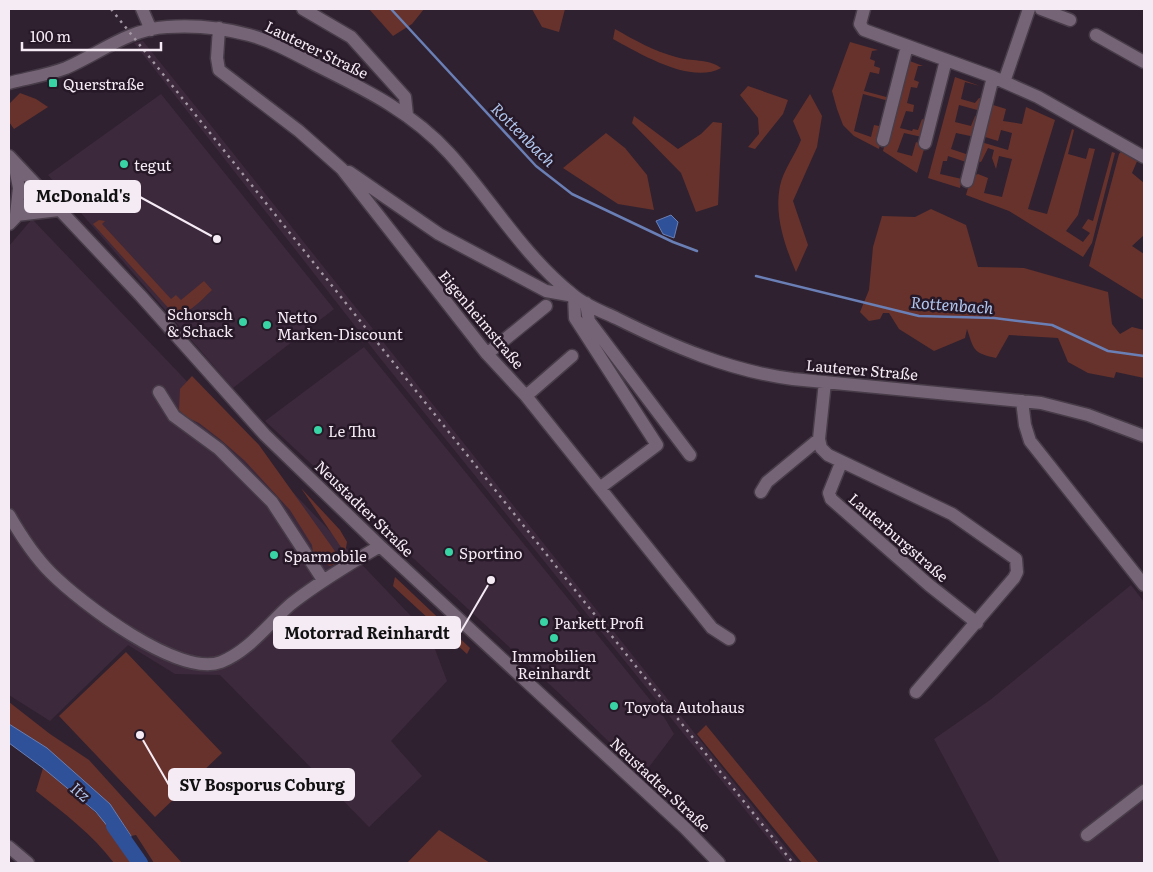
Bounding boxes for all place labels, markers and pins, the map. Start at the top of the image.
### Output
place label: Querstraße [63,72,144,95]
marker: Querstraße [47,77,59,89]
place label: tegut [134,153,171,176]
marker: tegut [118,158,130,170]
callout: McDonald's [25,181,140,212]
place label: Schorsch & Schack [167,302,234,342]
place label: Netto Marken-Discount [277,305,403,345]
marker: Schorsch & Schack [237,316,249,328]
marker: Netto Marken-Discount [261,319,273,331]
place label: Le Thu [328,419,376,442]
marker: Le Thu [312,424,324,436]
place label: Sportino [459,541,523,564]
place label: Sparmobile [284,544,367,567]
marker: Sportino [443,546,455,558]
marker: Sparmobile [268,549,280,561]
place label: Parkett Profi [554,611,644,634]
marker: Parkett Profi [538,616,550,628]
callout: Motorrad Reinhardt [274,617,460,648]
marker: Immobilien Reinhardt [548,632,560,644]
place label: Immobilien Reinhardt [511,644,597,684]
place label: Toyota Autohaus [624,695,745,718]
marker: Toyota Autohaus [608,700,620,712]
callout: SV Bosporus Coburg [169,769,354,800]

